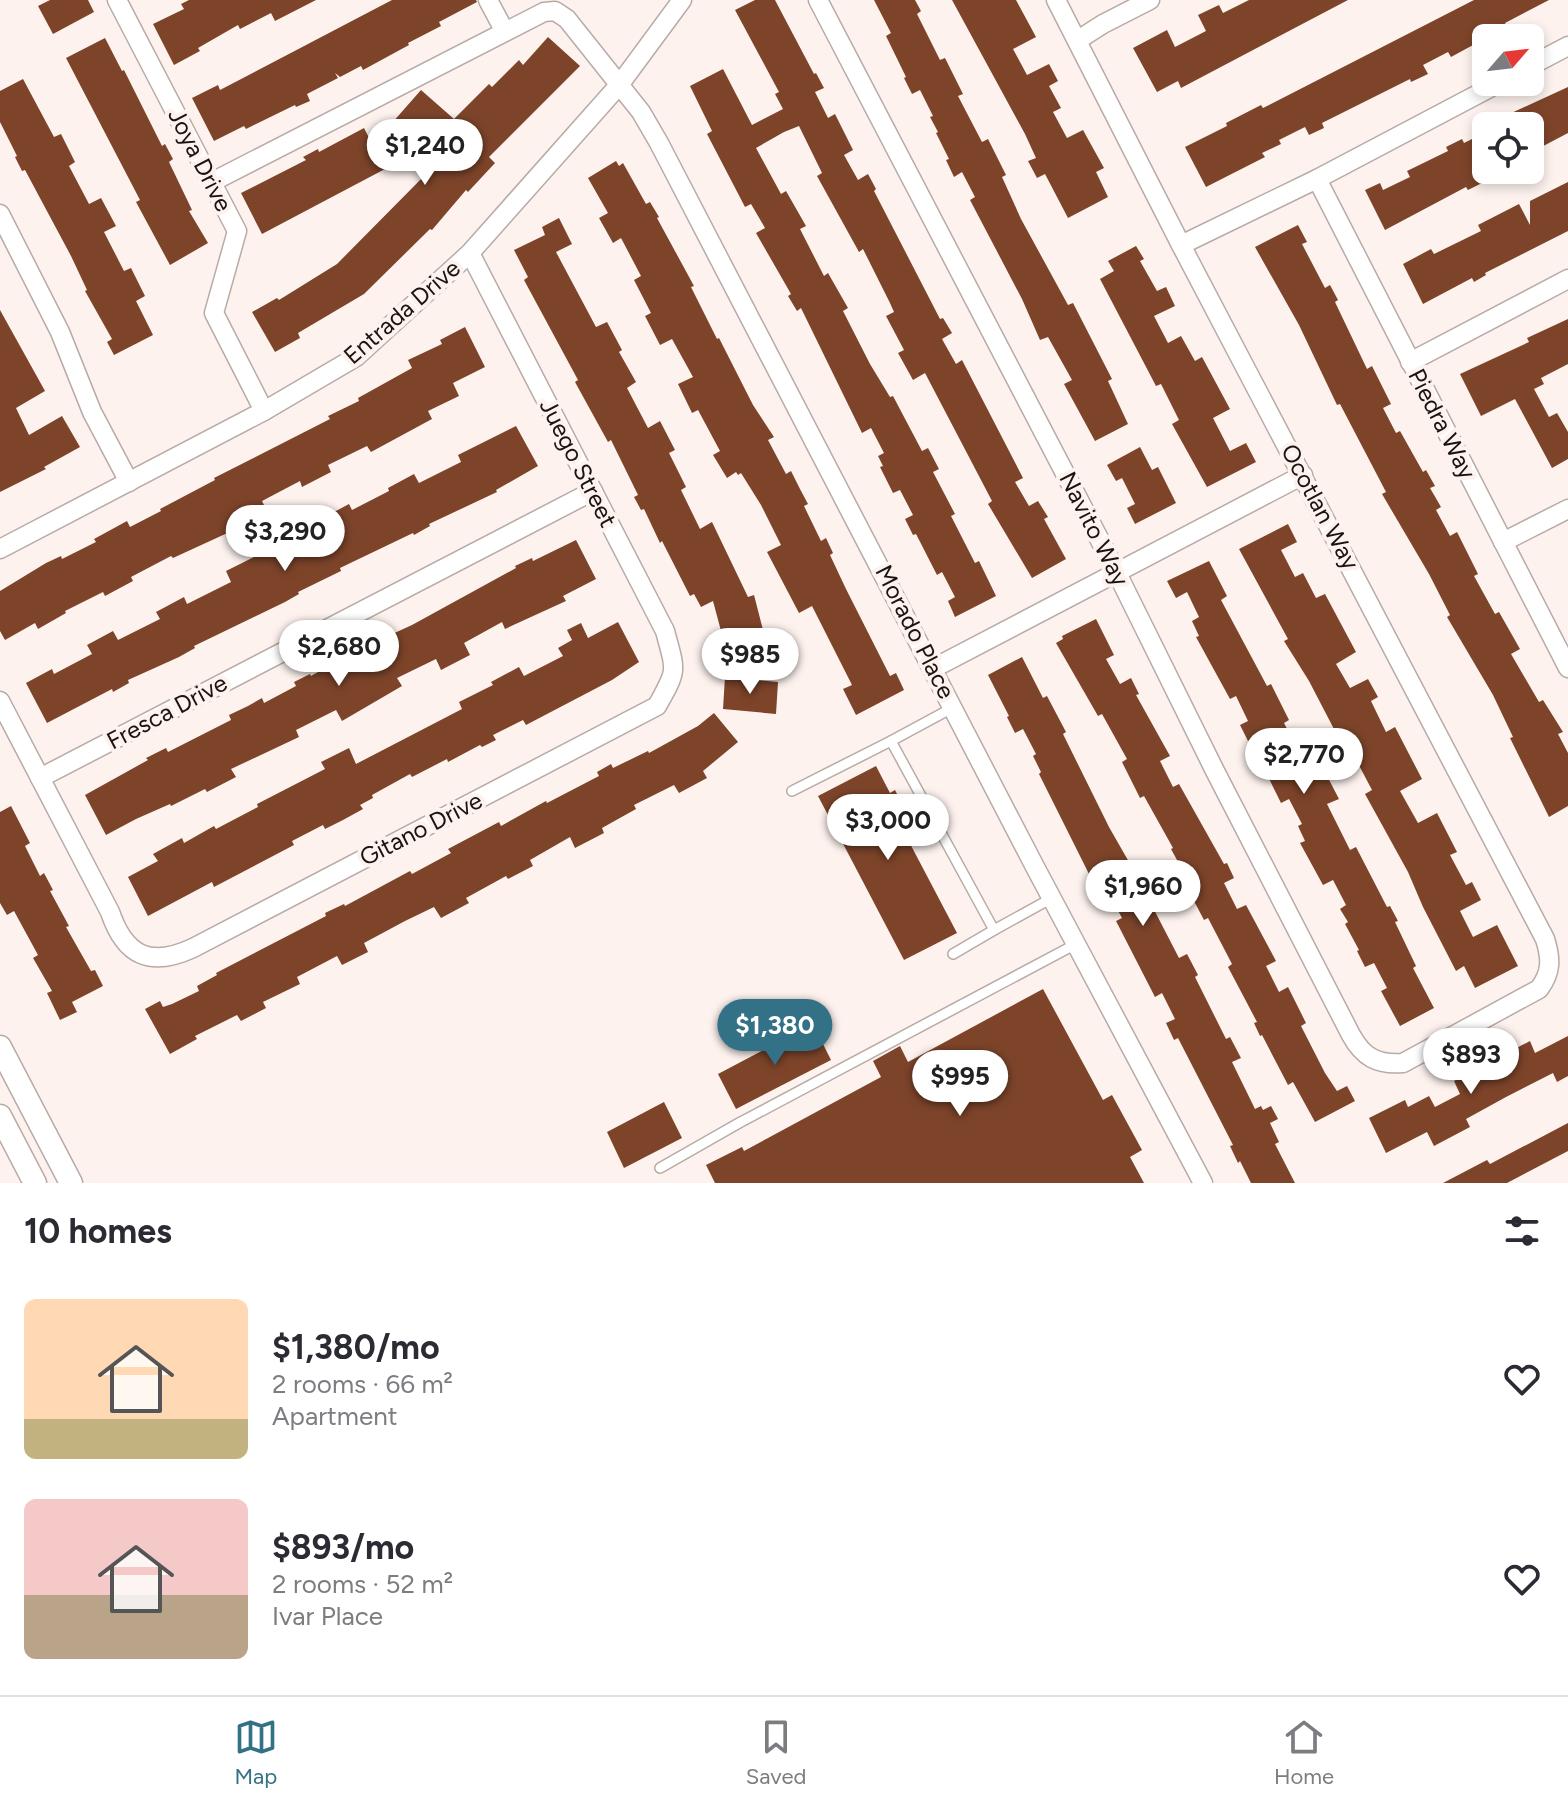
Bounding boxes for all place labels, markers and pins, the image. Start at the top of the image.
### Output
pin: $1,240 [360,119,490,187]
pin: $3,290 [220,505,350,573]
pin: $2,680 [274,620,404,688]
pin: $985 [703,628,797,696]
pin: $2,770 [1239,728,1369,796]
pin: $3,000 [823,794,953,862]
pin: $1,960 [1078,860,1208,928]
pin: $1,380 [710,999,840,1067]
pin: $893 [1424,1028,1518,1096]
pin: $995 [913,1050,1007,1118]

